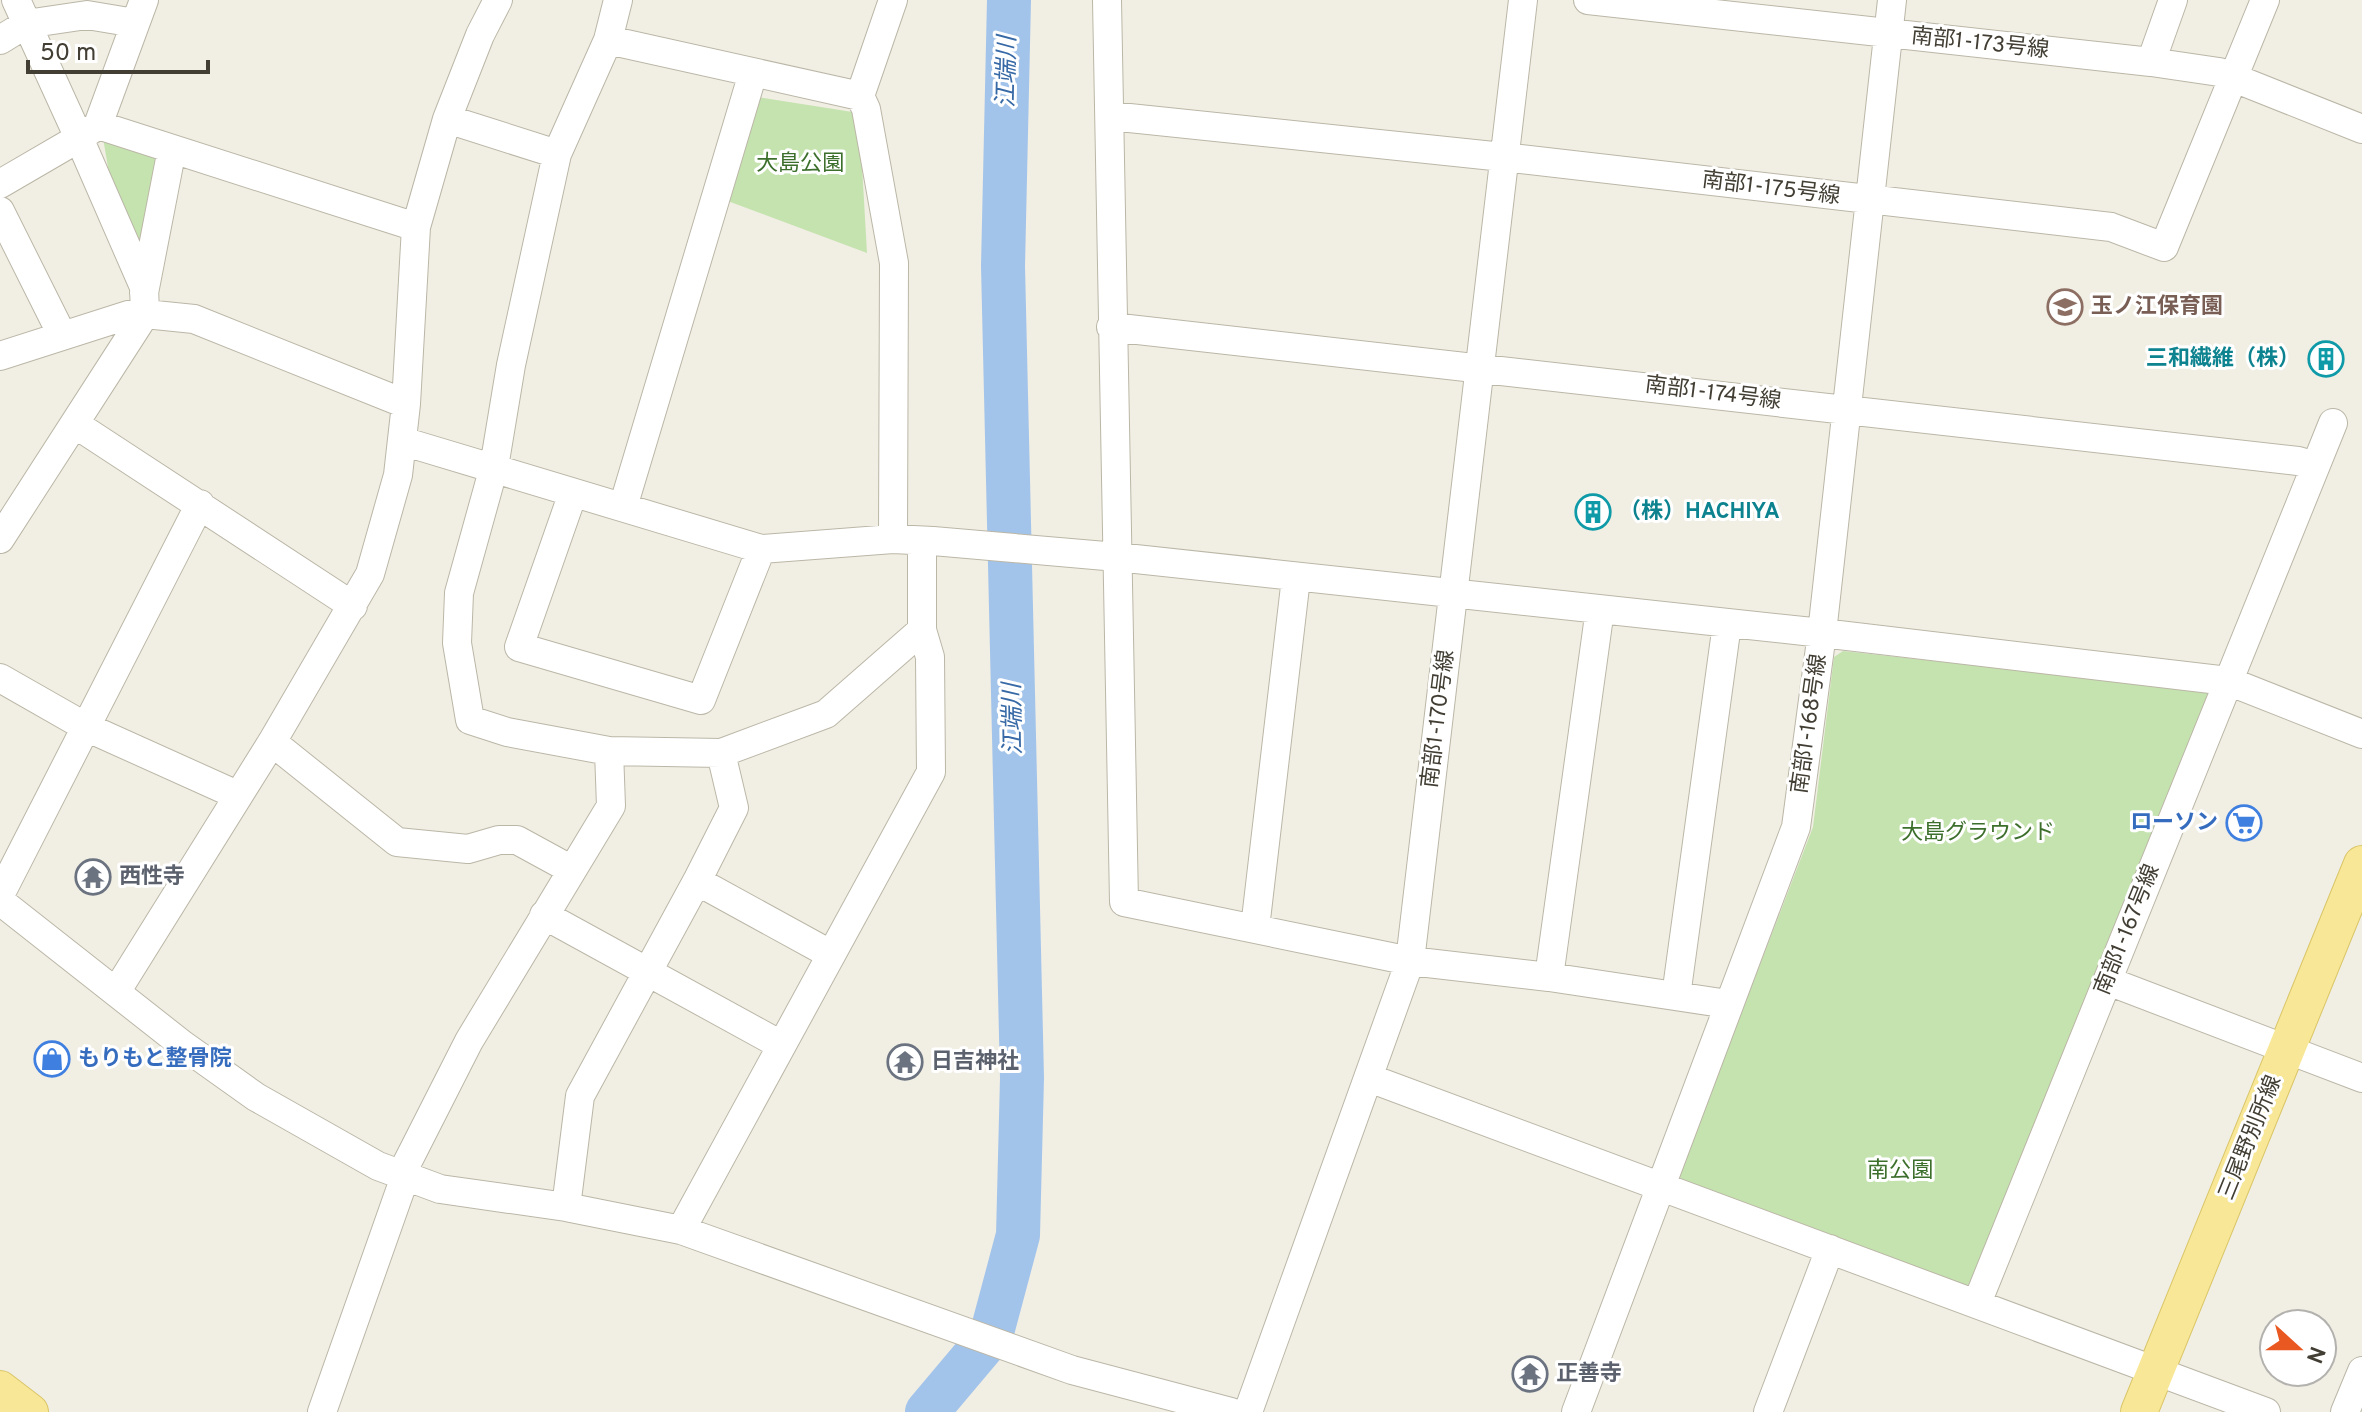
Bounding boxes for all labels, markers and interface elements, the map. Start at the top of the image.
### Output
street label: 南部1-173号線 [1910,23,2050,65]
scale bar [28,24,208,74]
water label: 江端川 [992,33,1024,108]
text: 50 m [40,39,96,69]
park label: 大島公園 [756,151,844,178]
street label: 南部1-175号線 [1700,167,1842,211]
school or university icon: 玉ノ江保育園 [2046,288,2084,326]
place label: 玉ノ江保育園 [2091,294,2223,321]
building icon: 三和繊維（株） [2307,340,2345,378]
place label: 三和繊維（株） [2146,346,2300,373]
street label: 南部1-174号線 [1643,372,1783,416]
building icon: （株）HACHIYA [1574,493,1612,531]
place label: （株）HACHIYA [1619,499,1780,526]
street label: 南部1-170号線 [1417,648,1461,790]
street label: 南部1-168号線 [1787,652,1833,796]
water label: 江端川 [998,680,1030,755]
supermarket icon: ローソン [2225,804,2263,842]
place label: ローソン [2130,810,2218,837]
park label: 大島グラウンド [1901,820,2055,847]
temple icon: 西性寺 [74,858,112,896]
street label: 南部1-167号線 [2090,861,2166,999]
place label: 西性寺 [119,864,185,891]
shop icon: もりもと整骨院 [33,1040,71,1078]
temple icon: 日吉神社 [886,1043,924,1081]
place label: もりもと整骨院 [78,1046,232,1073]
place label: 日吉神社 [931,1049,1019,1076]
street label: 三尾野別所線 [2214,1072,2288,1204]
park label: 南公園 [1867,1158,1933,1185]
north arrow [2258,1308,2338,1388]
text: N [2299,1342,2330,1366]
temple icon: 正善寺 [1511,1355,1549,1393]
place label: 正善寺 [1556,1361,1622,1388]

